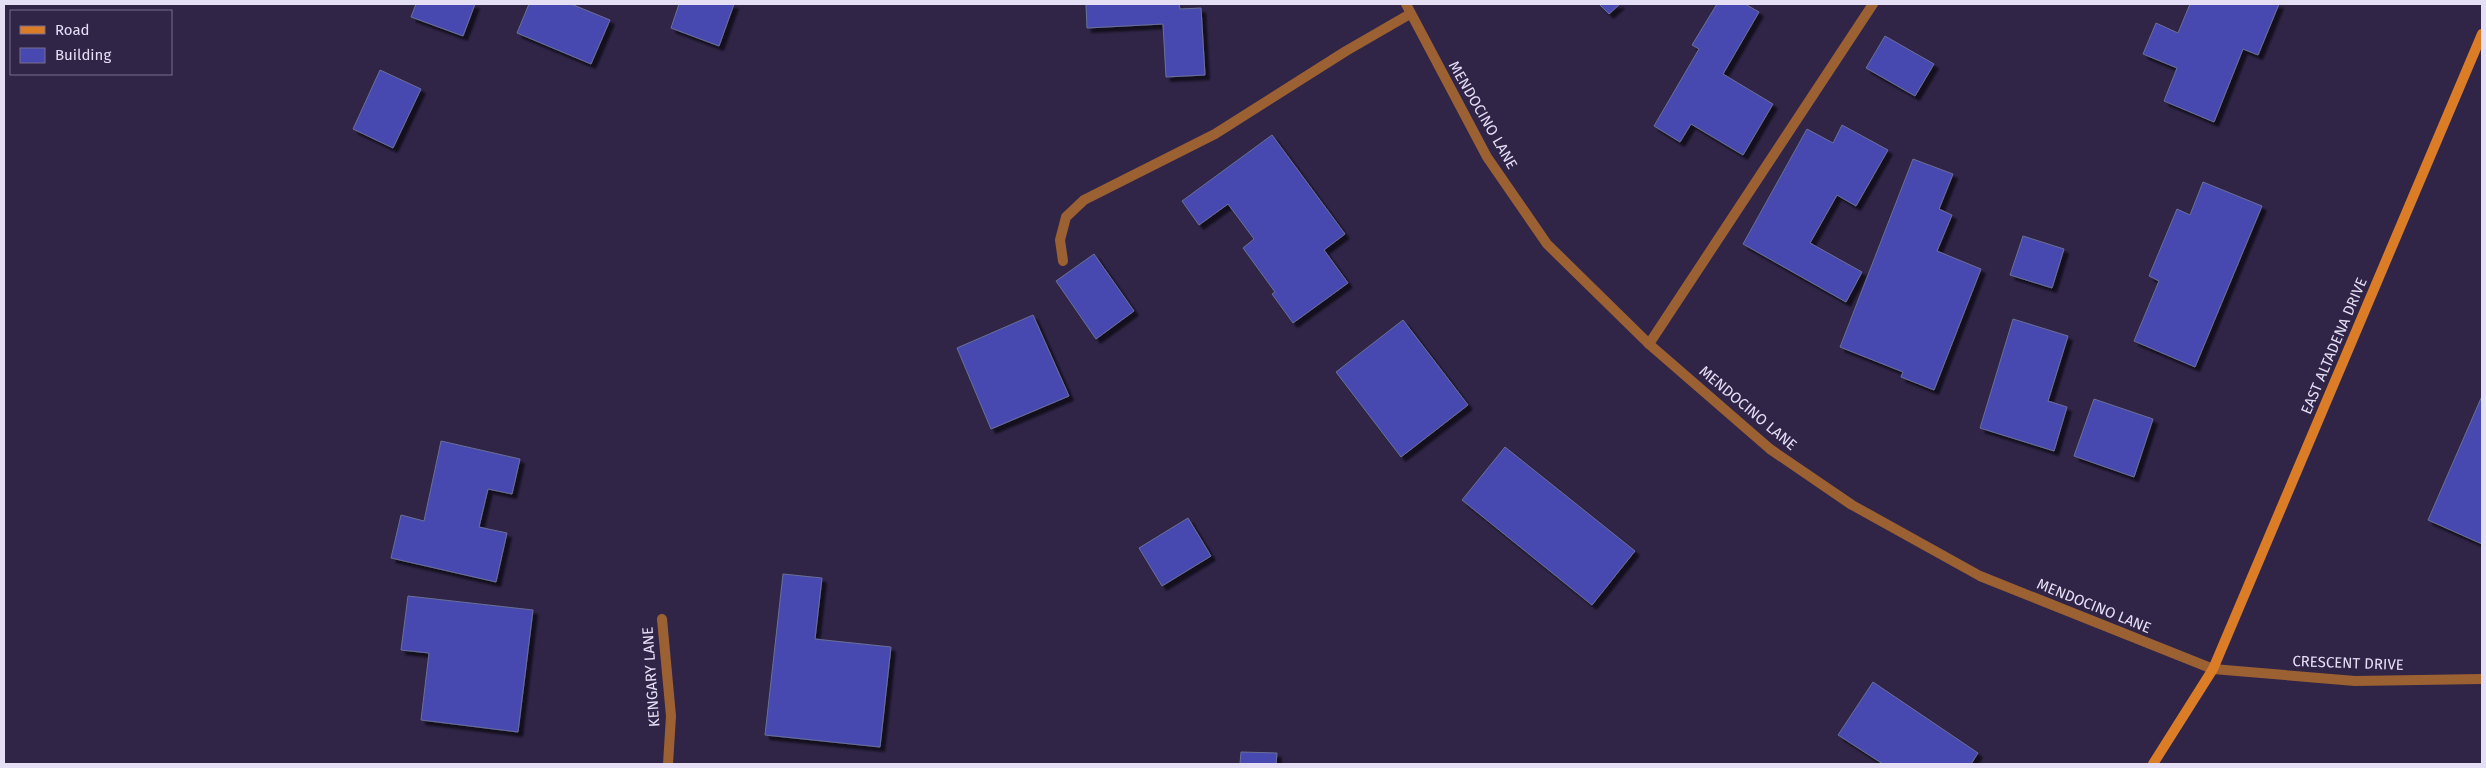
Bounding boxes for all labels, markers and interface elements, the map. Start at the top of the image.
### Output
legend [10,10,172,75]
text: Road [55,21,90,39]
text: Building [55,46,111,64]
street label: MENDOCINO LANE [1445,58,1521,172]
street label: EAST ALTADENA DRIVE [2297,275,2371,417]
street label: MENDOCINO LANE [1696,362,1800,454]
street label: MENDOCINO LANE [2034,575,2154,637]
street label: KENGARY LANE [639,626,663,728]
street label: CRESCENT DRIVE [2292,652,2404,674]

